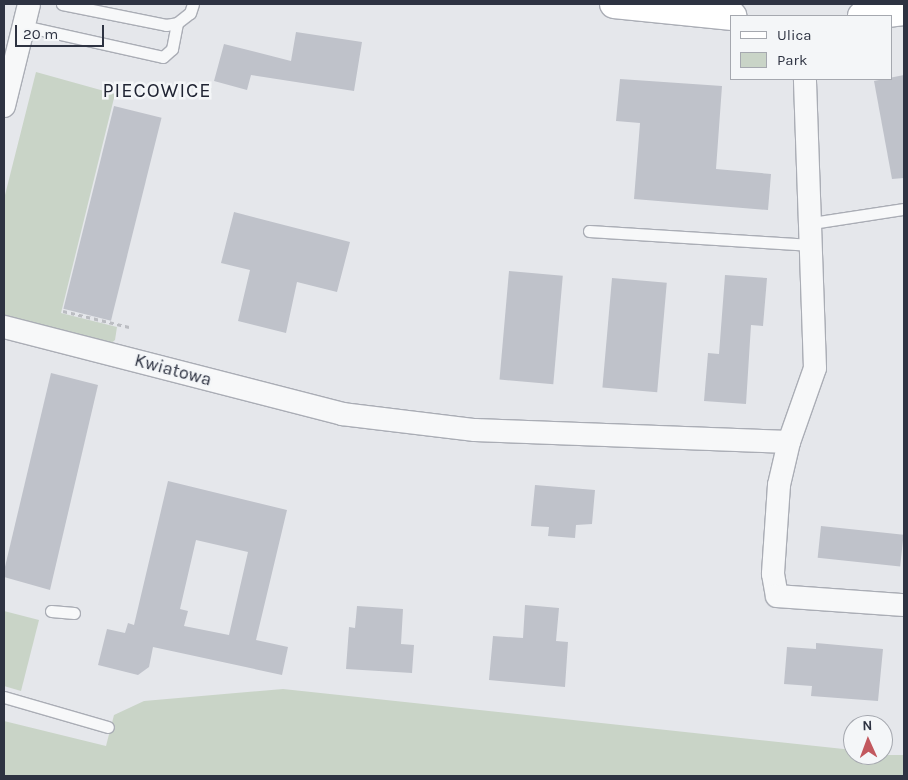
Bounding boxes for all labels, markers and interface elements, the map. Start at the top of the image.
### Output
scale bar [18,15,106,47]
legend [730,15,893,80]
text: 20 m [23,25,58,43]
text: Ulica [777,26,811,44]
text: Park [777,51,807,69]
district label: PIECOWICE [101,78,213,102]
street label: Kwiatowa [132,349,214,391]
north arrow [843,715,893,765]
text: N [862,717,873,734]

